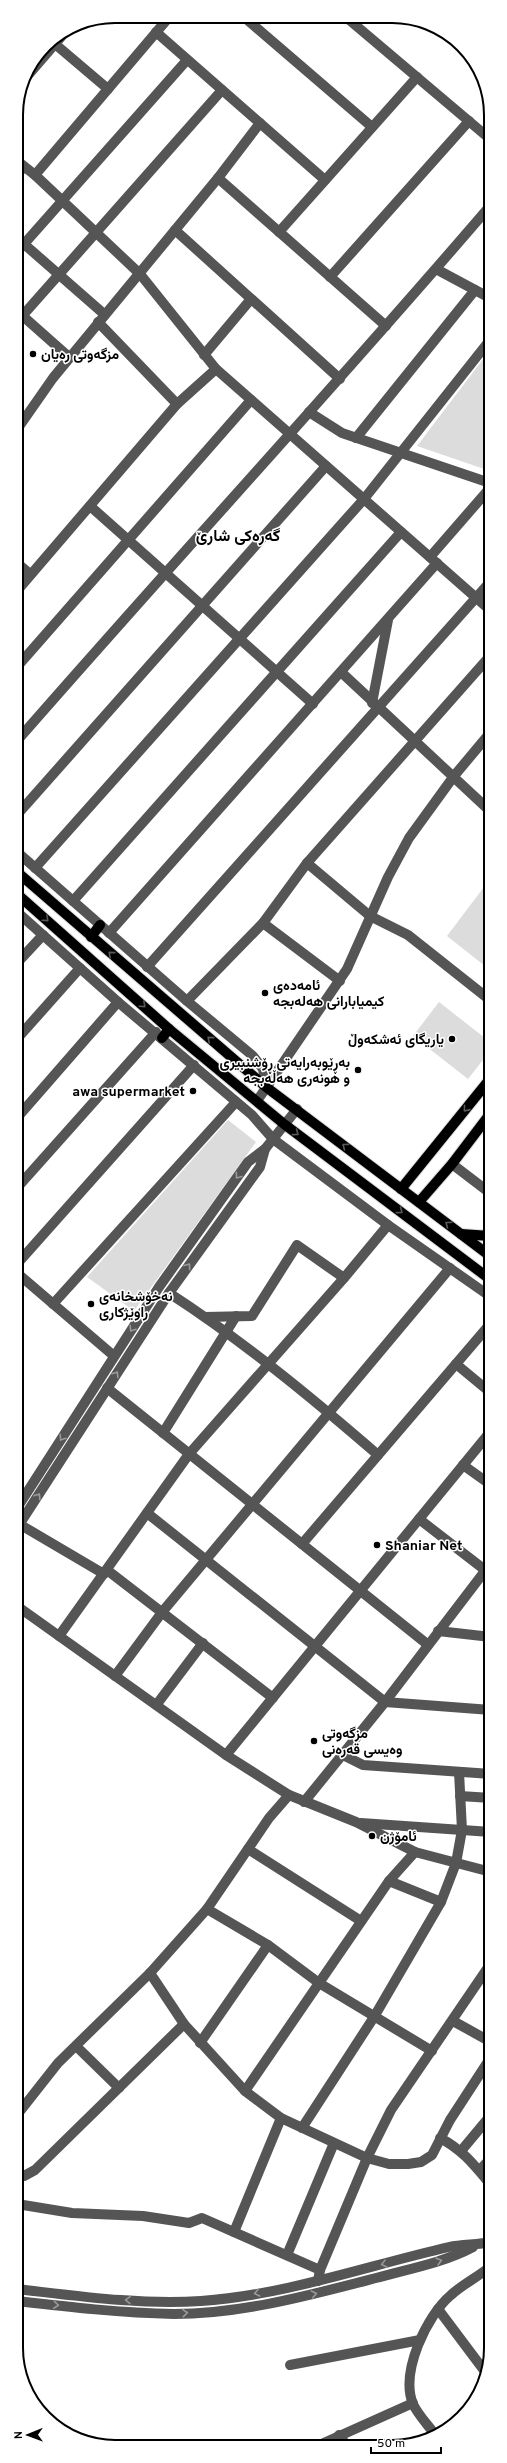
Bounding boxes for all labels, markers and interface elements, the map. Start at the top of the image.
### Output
place label: مزگەوتی رەیان [41,347,120,364]
marker: مزگەوتی رەیان [28,349,38,359]
district label: گەرەکی شارێ [196,527,280,547]
one-way arrow [41,914,48,921]
one-way arrow [109,952,116,959]
place label: ئامەدەی کیمیابارانی هەلەبجە [273,978,384,1011]
marker: ئامەدەی کیمیابارانی هەلەبجە [260,988,270,998]
one-way arrow [138,1000,145,1007]
place label: یاریگای ئەشکەوڵ [348,1032,444,1049]
marker: یاریگای ئەشکەوڵ [447,1034,457,1044]
one-way arrow [207,1037,215,1044]
place label: بەڕێوبەرایەتی ڕۆشنبیری و هونەری هەڵەبجە [220,1055,350,1088]
marker: بەڕێوبەرایەتی ڕۆشنبیری و هونەری هەڵەبجە [353,1065,363,1075]
place label: awa supermarket [72,1084,185,1101]
marker: awa supermarket [188,1086,198,1096]
one-way arrow [464,1105,471,1112]
one-way arrow [292,1129,299,1136]
one-way arrow [342,1144,349,1151]
one-way arrow [235,1172,243,1179]
one-way arrow [396,1207,403,1214]
one-way arrow [446,1222,453,1229]
one-way arrow [183,1263,191,1270]
place label: نەخۆشخانەی راوێژکاری [99,1289,173,1322]
marker: نەخۆشخانەی راوێژکاری [86,1299,96,1309]
one-way arrow [129,1325,137,1332]
one-way arrow [111,1371,119,1378]
one-way arrow [59,1434,66,1441]
one-way arrow [33,1493,40,1500]
place label: Shaniar Net [385,1538,463,1555]
marker: Shaniar Net [372,1540,382,1550]
place label: مزگەوتی وەیسی قەرەنی [322,1726,402,1759]
marker: مزگەوتی وەیسی قەرەنی [309,1736,319,1746]
place label: ئامۆژن [380,1829,417,1846]
marker: ئامۆژن [367,1831,377,1841]
one-way arrow [436,2257,443,2266]
one-way arrow [381,2259,388,2268]
one-way arrow [254,2288,260,2297]
one-way arrow [311,2291,317,2299]
one-way arrow [125,2296,131,2304]
one-way arrow [53,2300,59,2309]
one-way arrow [182,2308,188,2317]
north arrow [8,2415,48,2455]
scale bar [371,2429,441,2455]
text: N [12,2431,26,2439]
text: 50 m [377,2436,405,2452]

